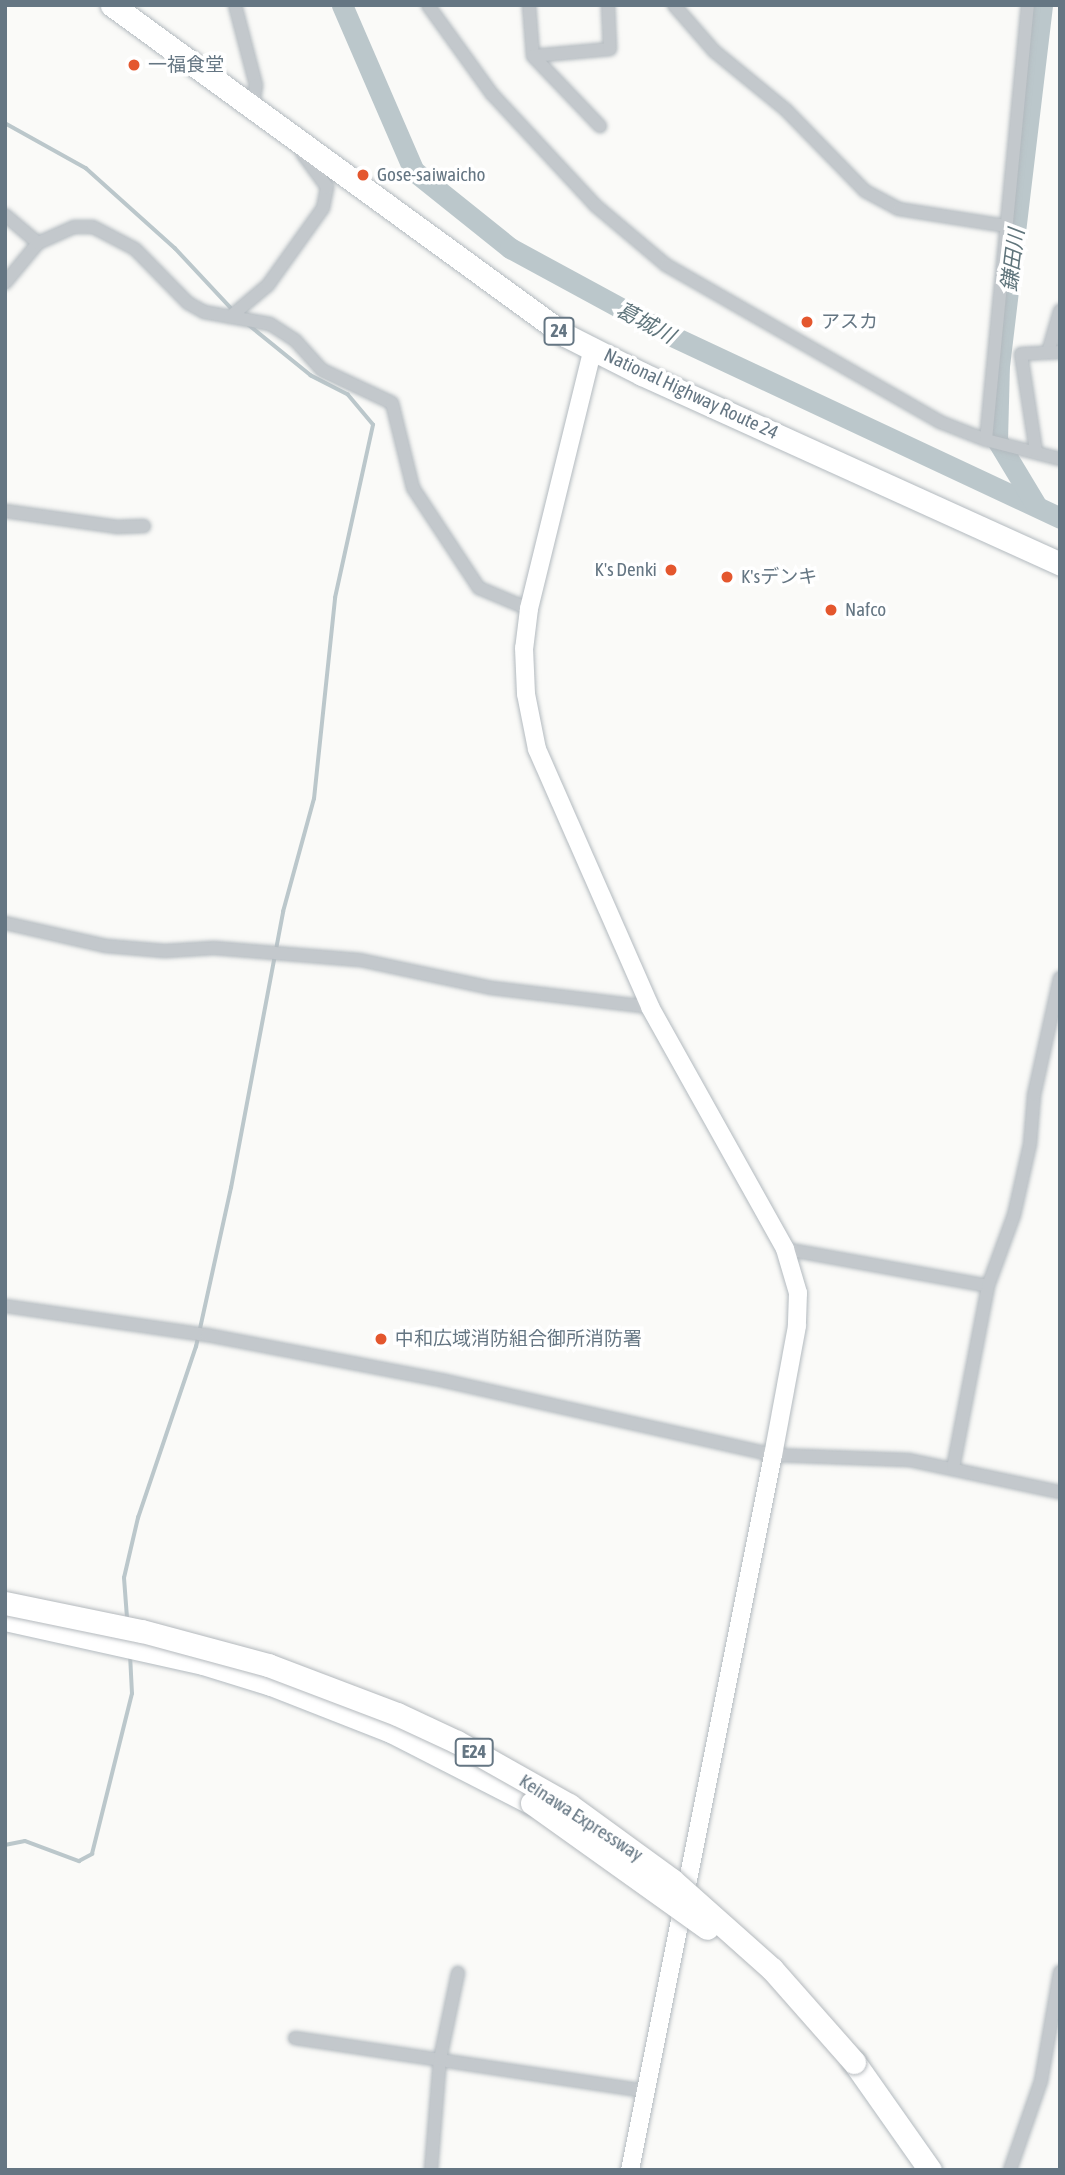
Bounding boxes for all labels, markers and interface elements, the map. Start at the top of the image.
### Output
place label: 一福食堂 [148,54,224,76]
marker: 一福食堂 [126,57,142,73]
place label: Gose-saiwaicho [377,164,486,186]
marker: Gose-saiwaicho [355,167,371,183]
water label: 鎌田川 [996,227,1028,293]
water label: 葛城川 [612,296,680,348]
place label: アスカ [821,311,878,333]
marker: アスカ [799,314,815,330]
road number: 24 [543,316,575,346]
street label: National Highway Route 24 [600,344,782,444]
place label: K's Denki [595,559,657,581]
marker: K's Denki [663,562,679,578]
place label: K'sデンキ [741,566,817,588]
marker: K'sデンキ [719,569,735,585]
place label: Nafco [845,599,886,621]
marker: Nafco [823,602,839,618]
place label: 中和広域消防組合御所消防署 [395,1328,642,1350]
marker: 中和広域消防組合御所消防署 [373,1331,389,1347]
road number: E24 [453,1737,495,1766]
street label: Keinawa Expressway [515,1770,647,1866]

